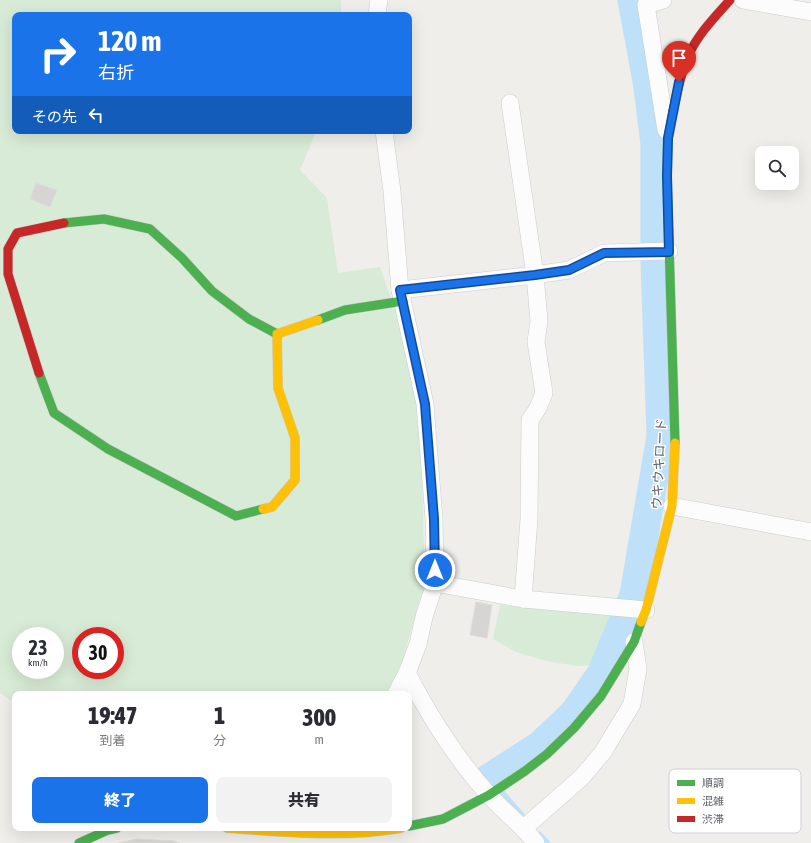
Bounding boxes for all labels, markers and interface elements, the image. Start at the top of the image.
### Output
text: 120 m [98,25,161,57]
icon: right [32,28,84,80]
pin [662,41,696,82]
icon: arrive [668,47,690,69]
text: 右折 [98,62,134,83]
icon: left [85,104,107,126]
text: その先 [32,108,77,125]
map controls [755,146,799,190]
button: search [755,146,799,190]
street label: ウキウキロード [649,418,669,510]
position arrow [414,549,456,591]
speed limit sign: 30 [72,627,124,679]
text: 23 [29,636,47,659]
text: km/h [28,657,48,668]
text: 19:47 [88,702,137,729]
text: 1 [214,702,225,729]
text: 300 [302,704,336,731]
text: m [314,732,324,747]
text: 到着 [100,733,126,748]
text: 分 [213,733,226,748]
legend [669,769,801,833]
button: 終了 [32,777,208,823]
button: 共有 [216,777,392,823]
text: 順調 [702,777,724,789]
text: 混雑 [702,795,724,807]
text: 渋滞 [702,813,724,825]

